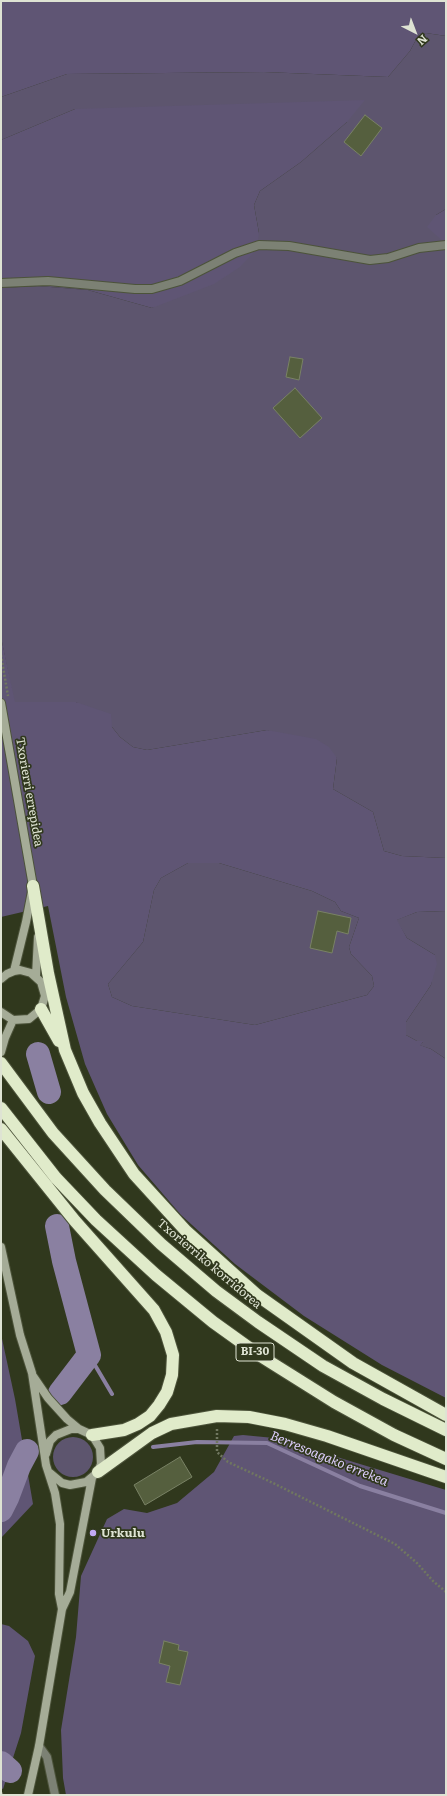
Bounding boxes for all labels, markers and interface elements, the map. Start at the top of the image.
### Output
north arrow [395,12,435,52]
text: N [414,32,432,50]
street label: Txorierri errepidea [12,736,46,848]
street label: Txorierriko korridorea [154,1216,264,1312]
road number: BI-30 [236,1343,274,1361]
water label: Berresoagako errekea [268,1428,390,1490]
place label: Urkulu [101,1526,145,1540]
marker: Urkulu [88,1528,98,1538]

